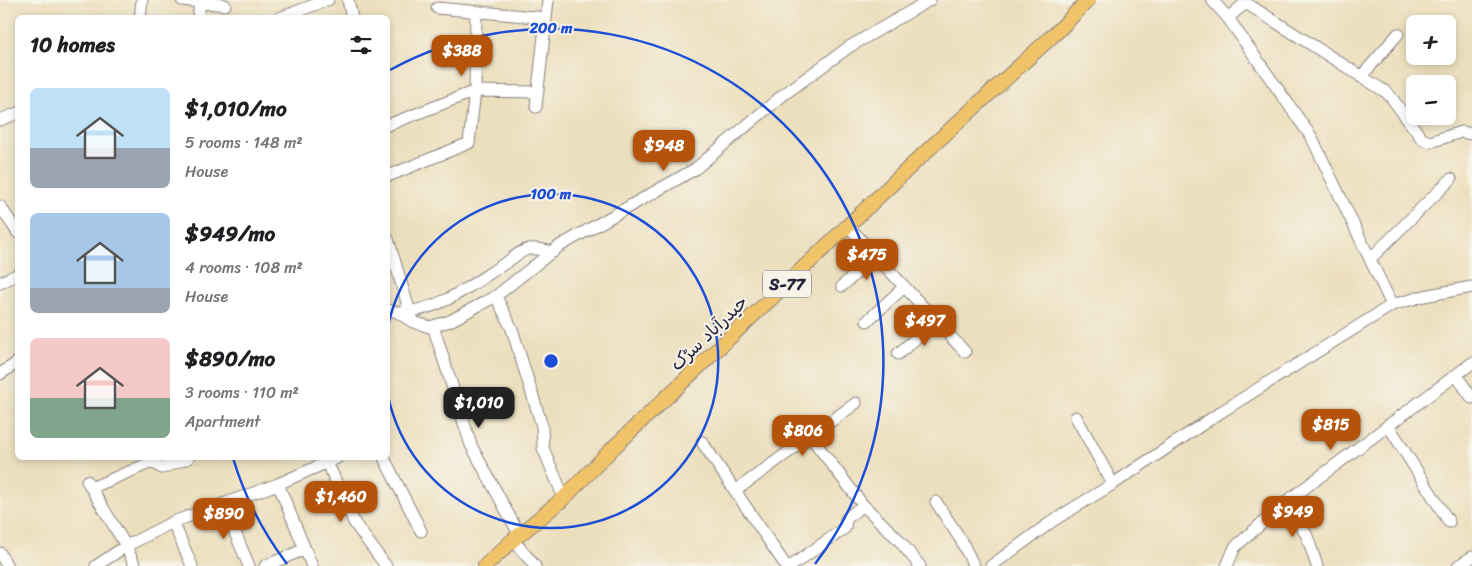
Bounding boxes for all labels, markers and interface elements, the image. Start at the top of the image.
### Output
text: 200 m [528,15,573,41]
map controls [1406,15,1456,125]
button: + [1406,15,1456,65]
text: 10 homes [30,26,115,64]
icon: filters [347,31,375,59]
pin: $388 [432,34,492,77]
text: $388 [443,36,481,65]
button: − [1406,75,1456,125]
text: $1,010/mo [185,90,287,128]
icon: home [70,108,130,168]
text: 5 rooms · 148 m² [185,128,302,157]
pin: $948 [634,130,694,172]
text: $948 [644,131,684,160]
text: House [185,157,228,186]
text: 100 m [531,181,572,207]
text: $949/mo [185,215,275,253]
icon: home [70,233,130,293]
pin: $475 [837,238,897,281]
text: $475 [847,240,887,269]
text: 4 rooms · 108 m² [185,253,303,282]
road number: S-77 [763,270,811,298]
text: House [185,282,228,311]
street label: حیدرآباد سڑک [662,287,756,379]
pin: $497 [895,304,955,347]
text: $497 [905,306,945,335]
text: $890/mo [185,340,275,378]
centre of rings [542,352,560,370]
icon: home [70,358,130,418]
text: 3 rooms · 110 m² [185,378,299,407]
pin: $1,010 [438,386,520,429]
text: $1,010 [454,388,504,417]
text: Apartment [185,407,261,436]
pin: $815 [1301,408,1361,451]
text: $815 [1312,410,1350,439]
pin: $806 [773,414,833,457]
text: $806 [783,416,823,445]
pin: $1,460 [300,480,382,523]
text: $1,460 [315,482,367,511]
pin: $949 [1263,496,1323,538]
text: $949 [1273,497,1313,526]
pin: $890 [194,498,254,540]
text: $890 [204,499,244,528]

